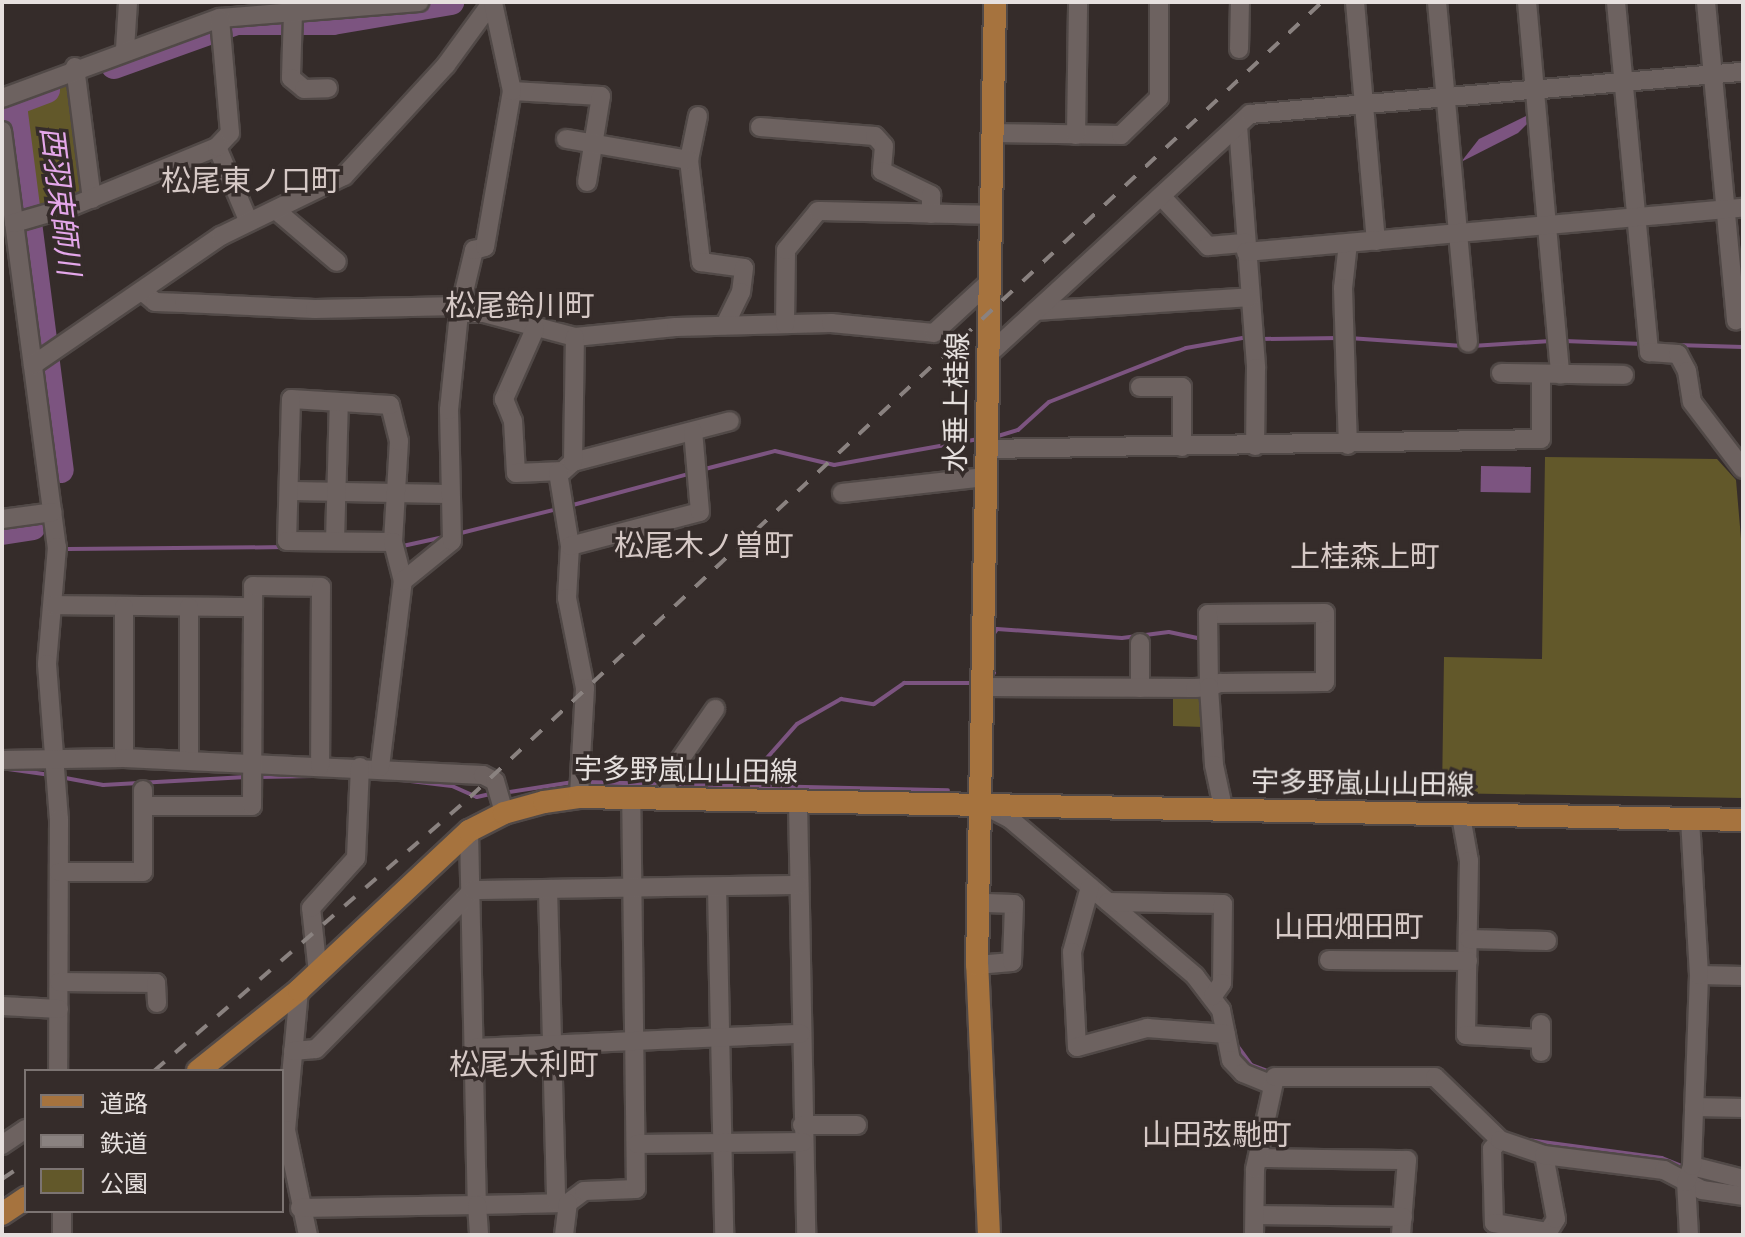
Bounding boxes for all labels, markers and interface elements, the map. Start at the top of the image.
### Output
water label: 西羽束師川 [33,124,87,278]
district label: 松尾東ノ口町 [161,163,341,199]
district label: 松尾鈴川町 [445,288,595,324]
street label: 水垂上桂線 [939,332,975,472]
district label: 松尾木ノ曽町 [614,528,794,564]
district label: 上桂森上町 [1290,539,1440,575]
street label: 宇多野嵐山山田線 [574,752,798,790]
street label: 宇多野嵐山山田線 [1251,765,1475,803]
district label: 山田畑田町 [1274,909,1424,945]
district label: 松尾大利町 [449,1047,599,1083]
legend [24,1069,284,1213]
text: 道路 [100,1091,148,1117]
district label: 山田弦馳町 [1142,1117,1292,1153]
text: 鉄道 [100,1131,148,1157]
text: 公園 [100,1171,148,1197]

